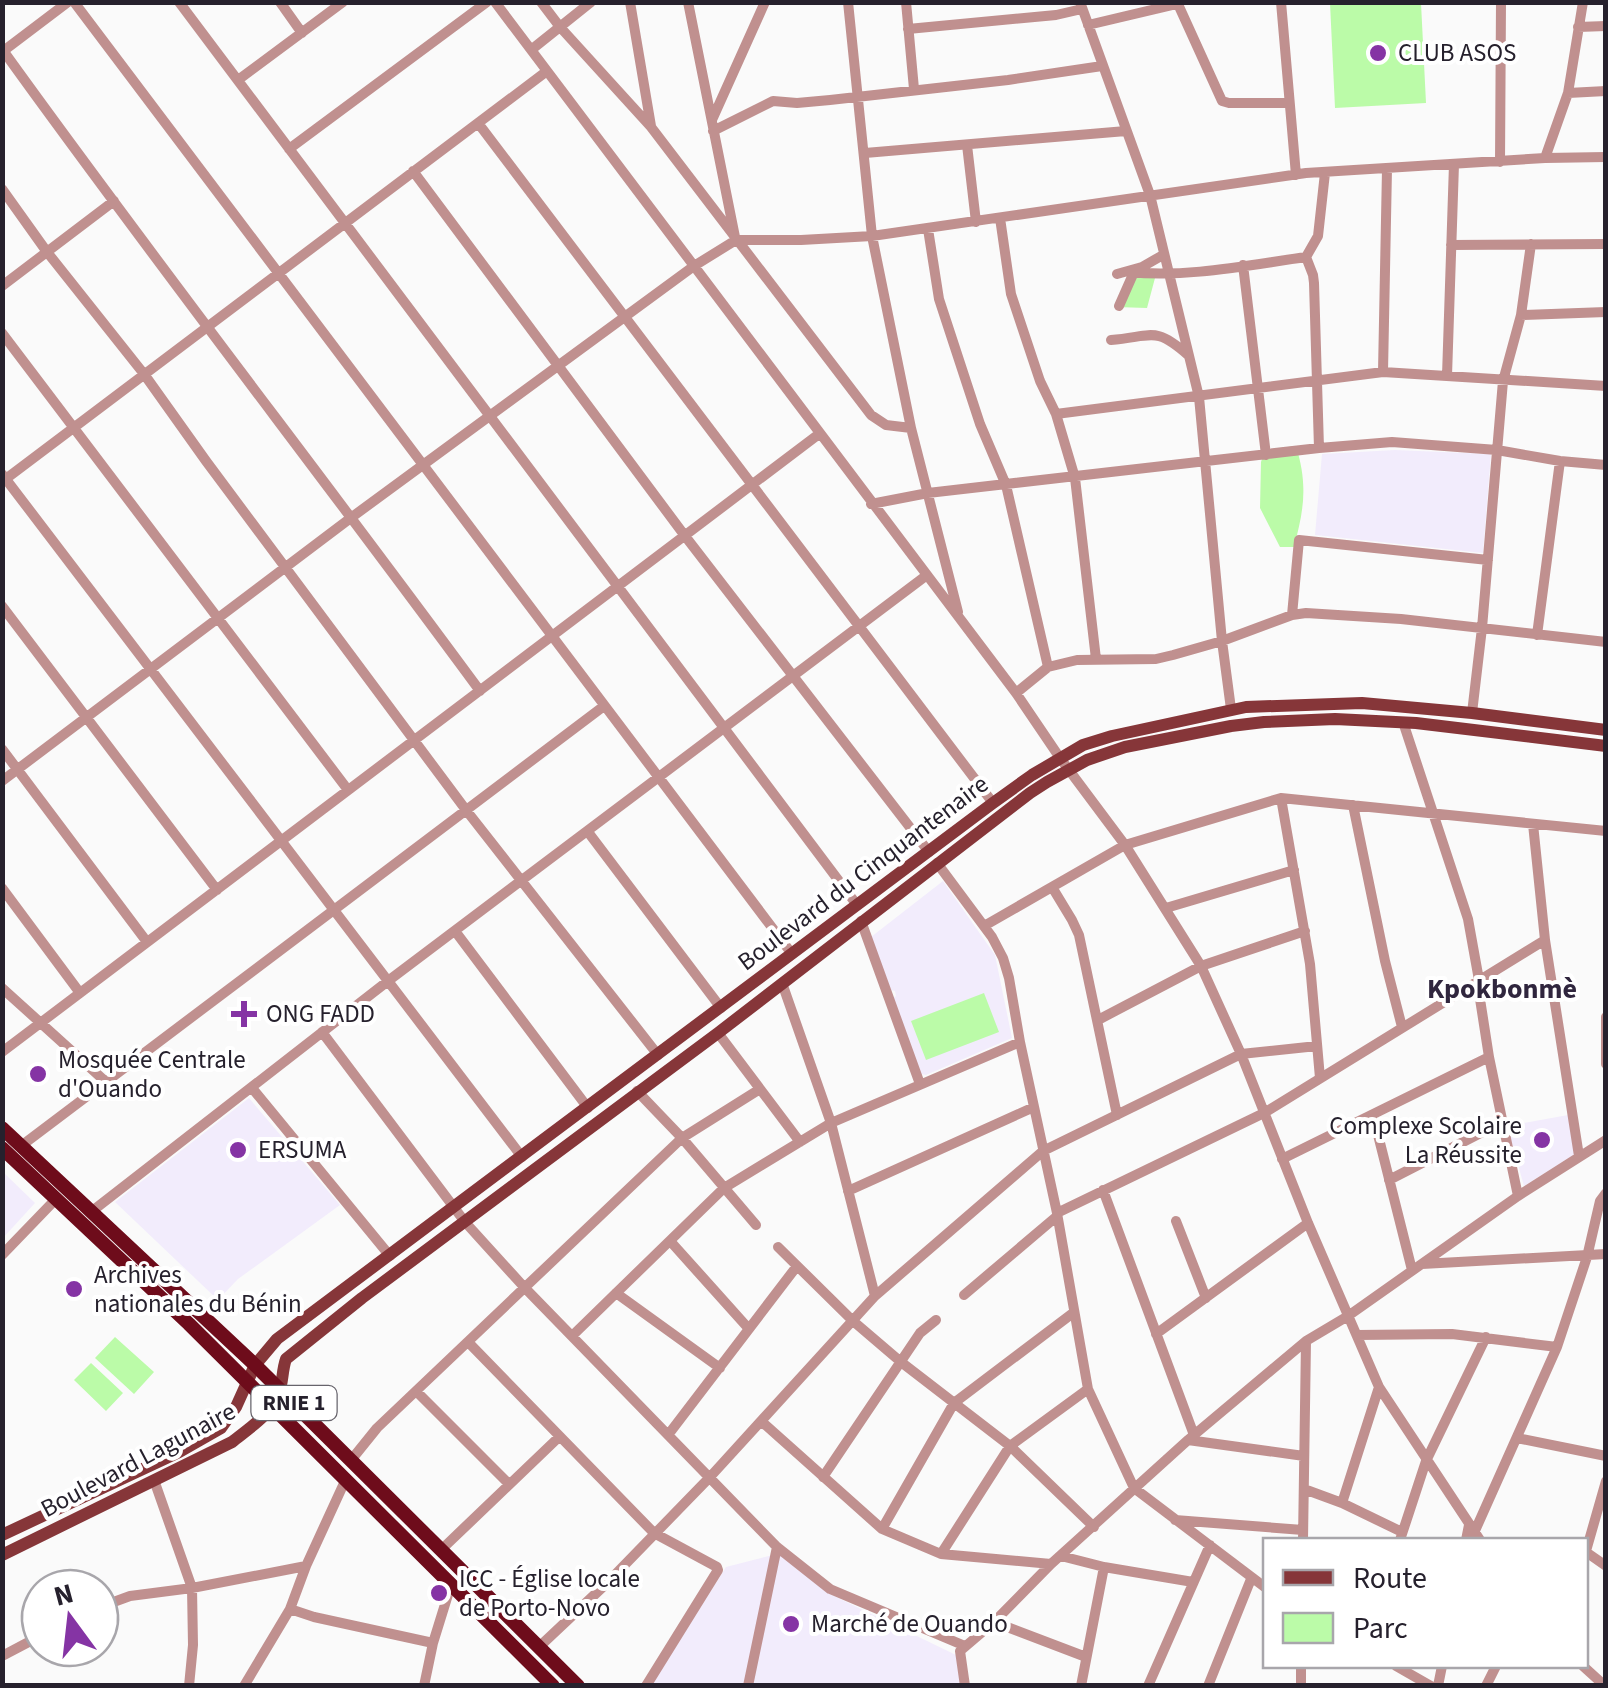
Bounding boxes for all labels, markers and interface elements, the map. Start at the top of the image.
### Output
place label: CLUB ASOS [1398,35,1516,71]
marker: CLUB ASOS [1367,42,1389,64]
street label: Boulevard du Cinquantenaire [730,767,996,979]
district label: Kpokbonmè [1427,969,1577,1009]
place label: ONG FADD [266,996,375,1032]
marker: ONG FADD [231,1001,257,1027]
place label: Mosquée Centrale d'Ouando [58,1042,246,1107]
marker: Mosquée Centrale d'Ouando [27,1063,49,1085]
place label: Complexe Scolaire La Réussite [1329,1108,1522,1173]
marker: Complexe Scolaire La Réussite [1531,1129,1553,1151]
place label: ERSUMA [258,1132,347,1168]
marker: ERSUMA [227,1139,249,1161]
place label: Archives nationales du Bénin [94,1257,302,1322]
marker: Archives nationales du Bénin [63,1278,85,1300]
road number: RNIE 1 [252,1386,336,1420]
street label: Boulevard Lagunaire [34,1393,242,1527]
legend [1263,1538,1588,1668]
text: Route [1353,1557,1427,1600]
place label: ICC - Église locale de Porto-Novo [459,1561,640,1626]
north arrow [20,1568,120,1668]
text: N [50,1573,78,1617]
marker: ICC - Église locale de Porto-Novo [428,1582,450,1604]
place label: Marché de Ouando [811,1606,1008,1642]
text: Parc [1353,1607,1408,1650]
marker: Marché de Ouando [780,1613,802,1635]

